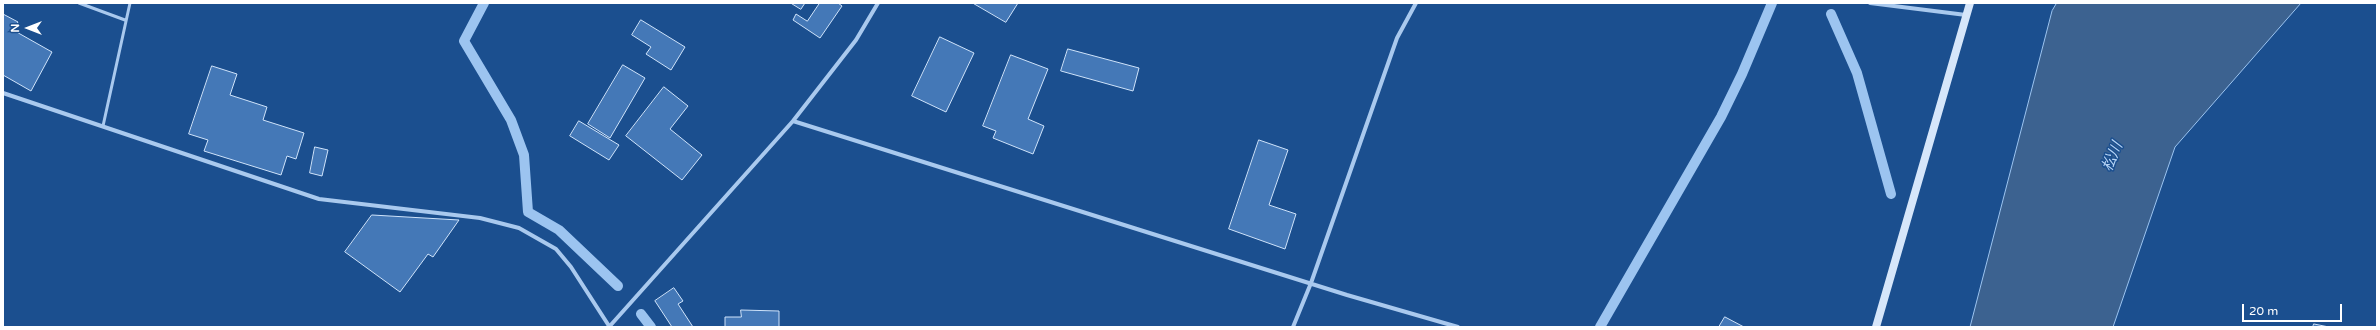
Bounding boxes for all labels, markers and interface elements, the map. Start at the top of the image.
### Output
north arrow [8,8,48,48]
text: N [9,24,22,32]
water label: 松川 [2099,140,2127,174]
scale bar [2244,296,2344,322]
text: 20 m [2249,304,2278,318]

